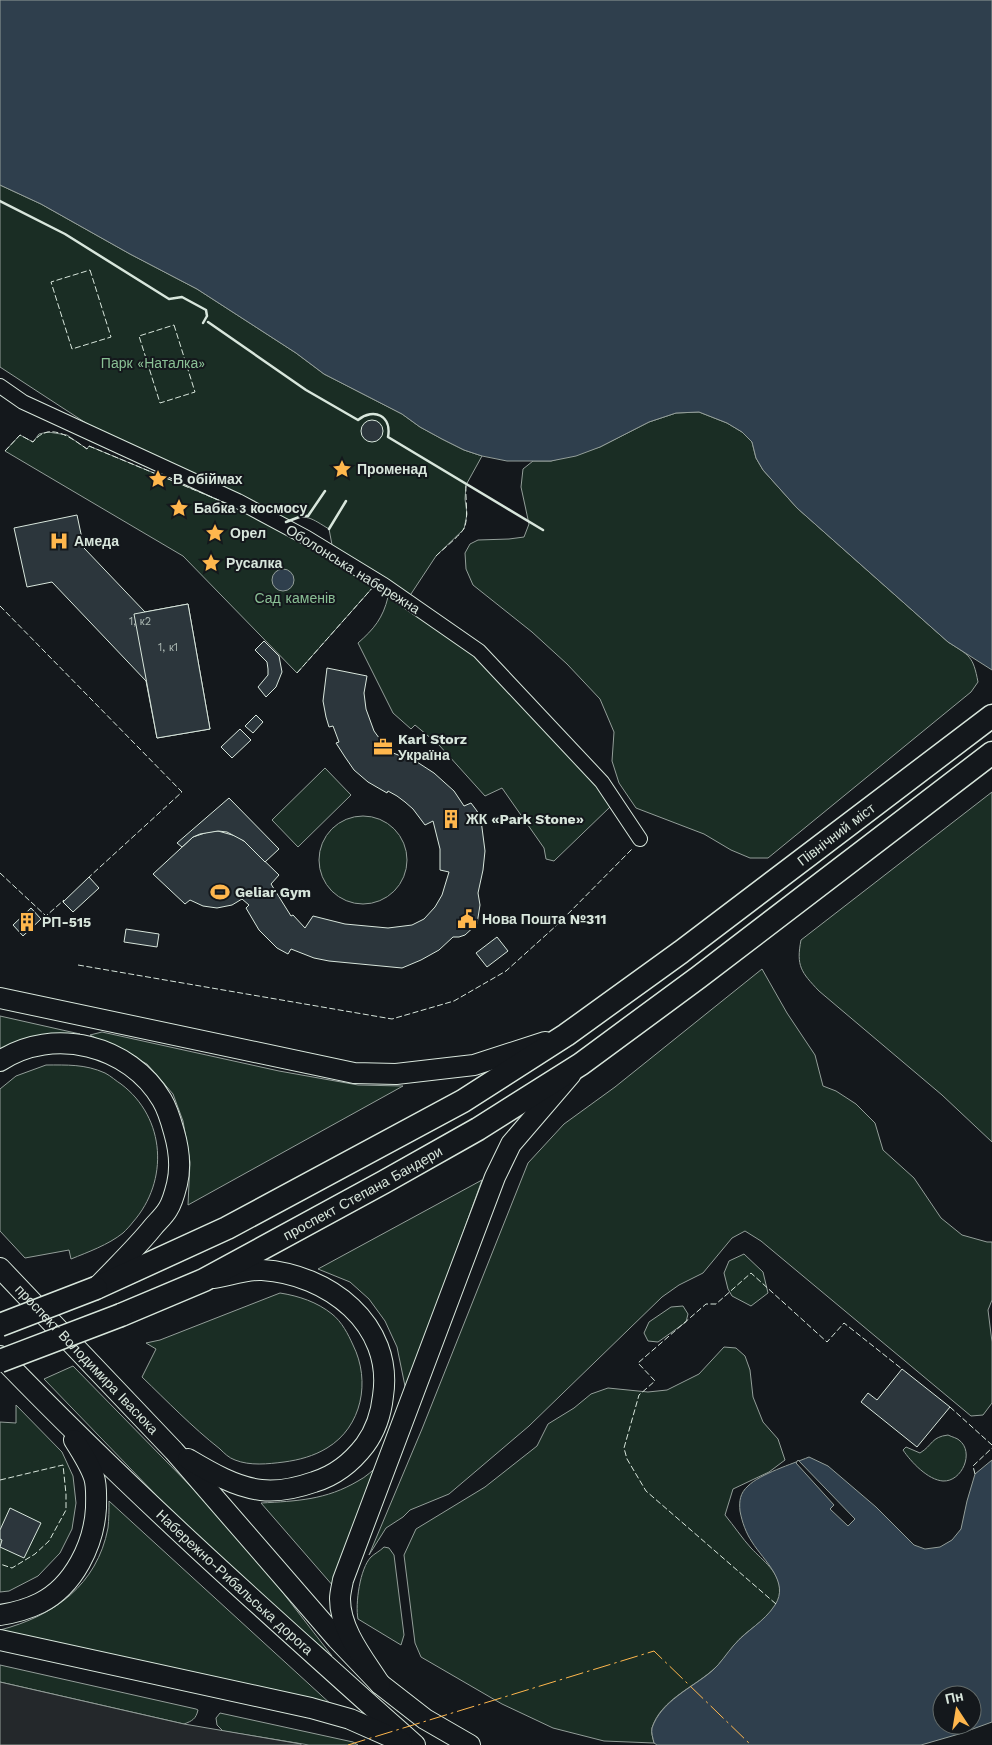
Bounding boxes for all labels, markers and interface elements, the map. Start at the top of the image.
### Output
park label: Парк «Наталка» [101,355,205,371]
place icon: Променад [331,458,353,480]
place label: Променад [357,461,427,477]
place icon: В обіймах [147,468,169,490]
place label: В обіймах [173,471,243,487]
place icon: Бабка з космосу [168,497,190,519]
place label: Бабка з космосу [194,500,308,516]
street label: Оболонська набережна [283,521,423,617]
place icon: Орел [204,522,226,544]
place label: Орел [230,525,266,541]
hospital icon: Амеда [48,530,70,552]
place label: Амеда [74,533,119,549]
place icon: Русалка [200,552,222,574]
place label: Русалка [226,555,282,571]
park label: Сад каменів [255,590,335,606]
house number: 1, к2 [129,615,151,628]
house number: 1, к1 [158,641,178,654]
place label: Karl Storz Україна [398,731,467,763]
office icon: Karl Storz Україна [372,736,394,758]
street label: Північний міст [794,799,879,869]
building icon: ЖК «Park Stone» [440,808,462,830]
place label: ЖК «Park Stone» [465,811,584,827]
sports icon: Geliar Gym [209,881,231,903]
place label: Geliar Gym [235,884,311,900]
public building icon: Нова Пошта №311 [456,908,478,930]
building icon: РП-515 [16,911,38,933]
place label: Нова Пошта №311 [482,911,606,927]
place label: РП-515 [42,914,91,930]
street label: проспект Степана Бандери [280,1143,445,1243]
street label: проспект Володимира Івасюка [12,1281,162,1438]
street label: Набережно-Рибальська дорога [153,1506,316,1658]
north arrow [932,1685,982,1735]
text: Пн [944,1688,965,1707]

